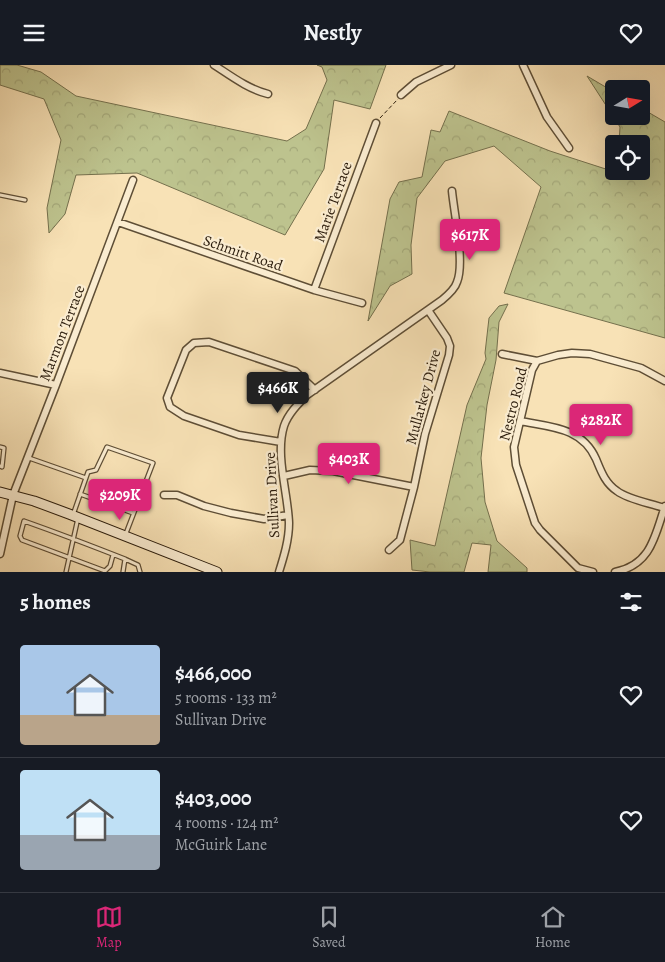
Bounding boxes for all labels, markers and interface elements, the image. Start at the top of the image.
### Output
text: Nestly [303,18,362,48]
icon: menu [20,19,48,47]
icon: heart [617,19,645,47]
north arrow [605,80,650,125]
map controls [605,80,650,180]
button: locate [605,135,650,180]
street label: Marie Terrace [309,159,357,245]
pin: $617K [435,219,505,261]
text: $617K [451,224,489,246]
street label: Schmitt Road [201,230,286,276]
street label: Marmon Terrace [34,282,90,384]
street label: Mullarkey Drive [401,347,445,447]
street label: Nestro Road [494,364,532,443]
pin: $466K [243,371,313,414]
text: $466K [258,377,298,399]
pin: $282K [566,403,636,446]
text: $282K [580,409,622,431]
pin: $403K [314,443,384,485]
text: $403K [329,448,369,470]
street label: Sullivan Drive [260,451,284,538]
pin: $209K [85,479,155,521]
text: $209K [99,484,141,506]
text: 5 homes [20,588,91,616]
icon: filters [617,588,645,616]
text: $466,000 [175,659,252,687]
icon: home [60,665,120,725]
icon: heart [617,681,645,709]
text: 5 rooms · 133 m² [175,687,277,709]
text: Sullivan Drive [175,709,267,731]
text: $403,000 [175,784,252,812]
icon: home [60,790,120,850]
icon: heart [617,806,645,834]
text: 4 rooms · 124 m² [175,812,279,834]
text: McGuirk Lane [175,834,267,856]
tab: Map [95,903,123,952]
tab: Saved [312,903,346,952]
tab: Home [535,903,570,952]

